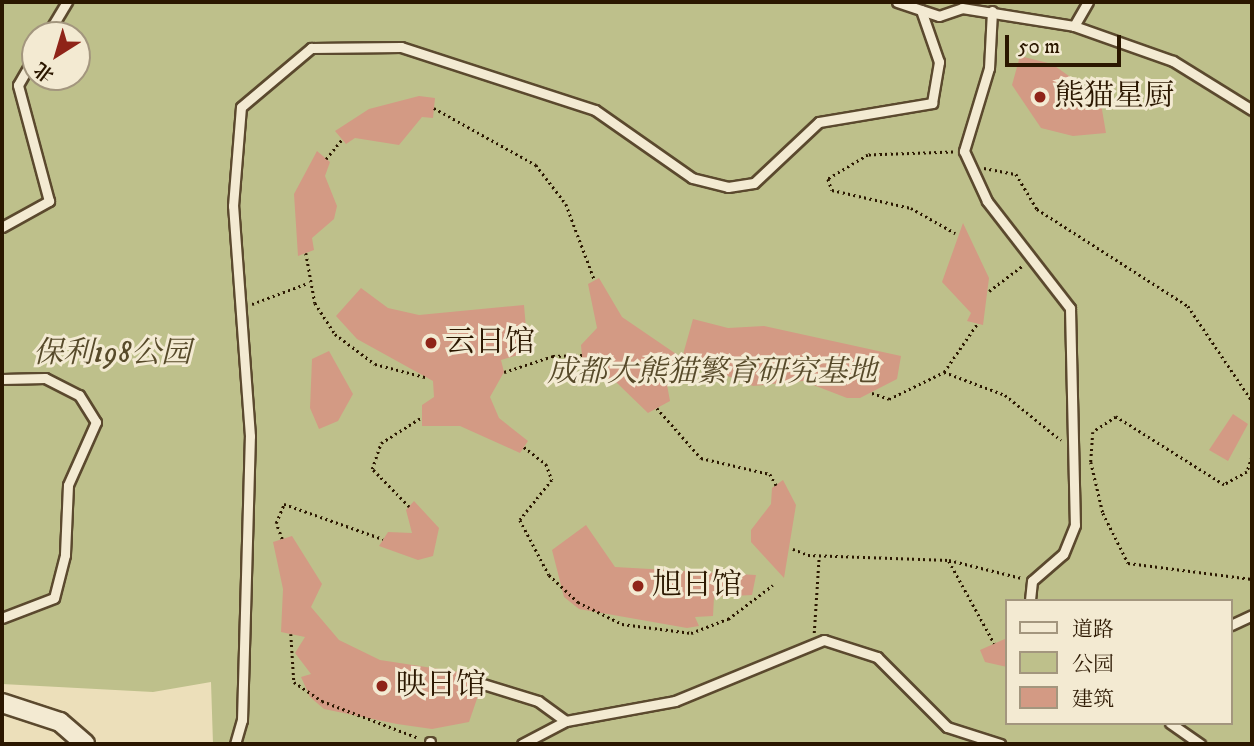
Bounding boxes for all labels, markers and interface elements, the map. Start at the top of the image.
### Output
north arrow [21,21,91,91]
scale bar [1009,21,1124,65]
text: 50 m [1018,34,1060,60]
text: 北 [30,57,59,86]
place label: 熊猫星厨 [1054,79,1174,115]
marker: 熊猫星厨 [1032,89,1048,105]
place label: 云日馆 [445,325,535,361]
marker: 云日馆 [423,335,439,351]
park label: 保利198公园 [33,336,191,372]
park label: 成都大熊猫繁育研究基地 [547,355,877,391]
place label: 旭日馆 [652,568,742,604]
marker: 旭日馆 [630,578,646,594]
legend [1006,599,1233,725]
text: 道路 [1072,617,1114,643]
text: 公园 [1072,652,1114,678]
place label: 映日馆 [396,668,486,704]
marker: 映日馆 [374,678,390,694]
text: 建筑 [1072,687,1114,713]

